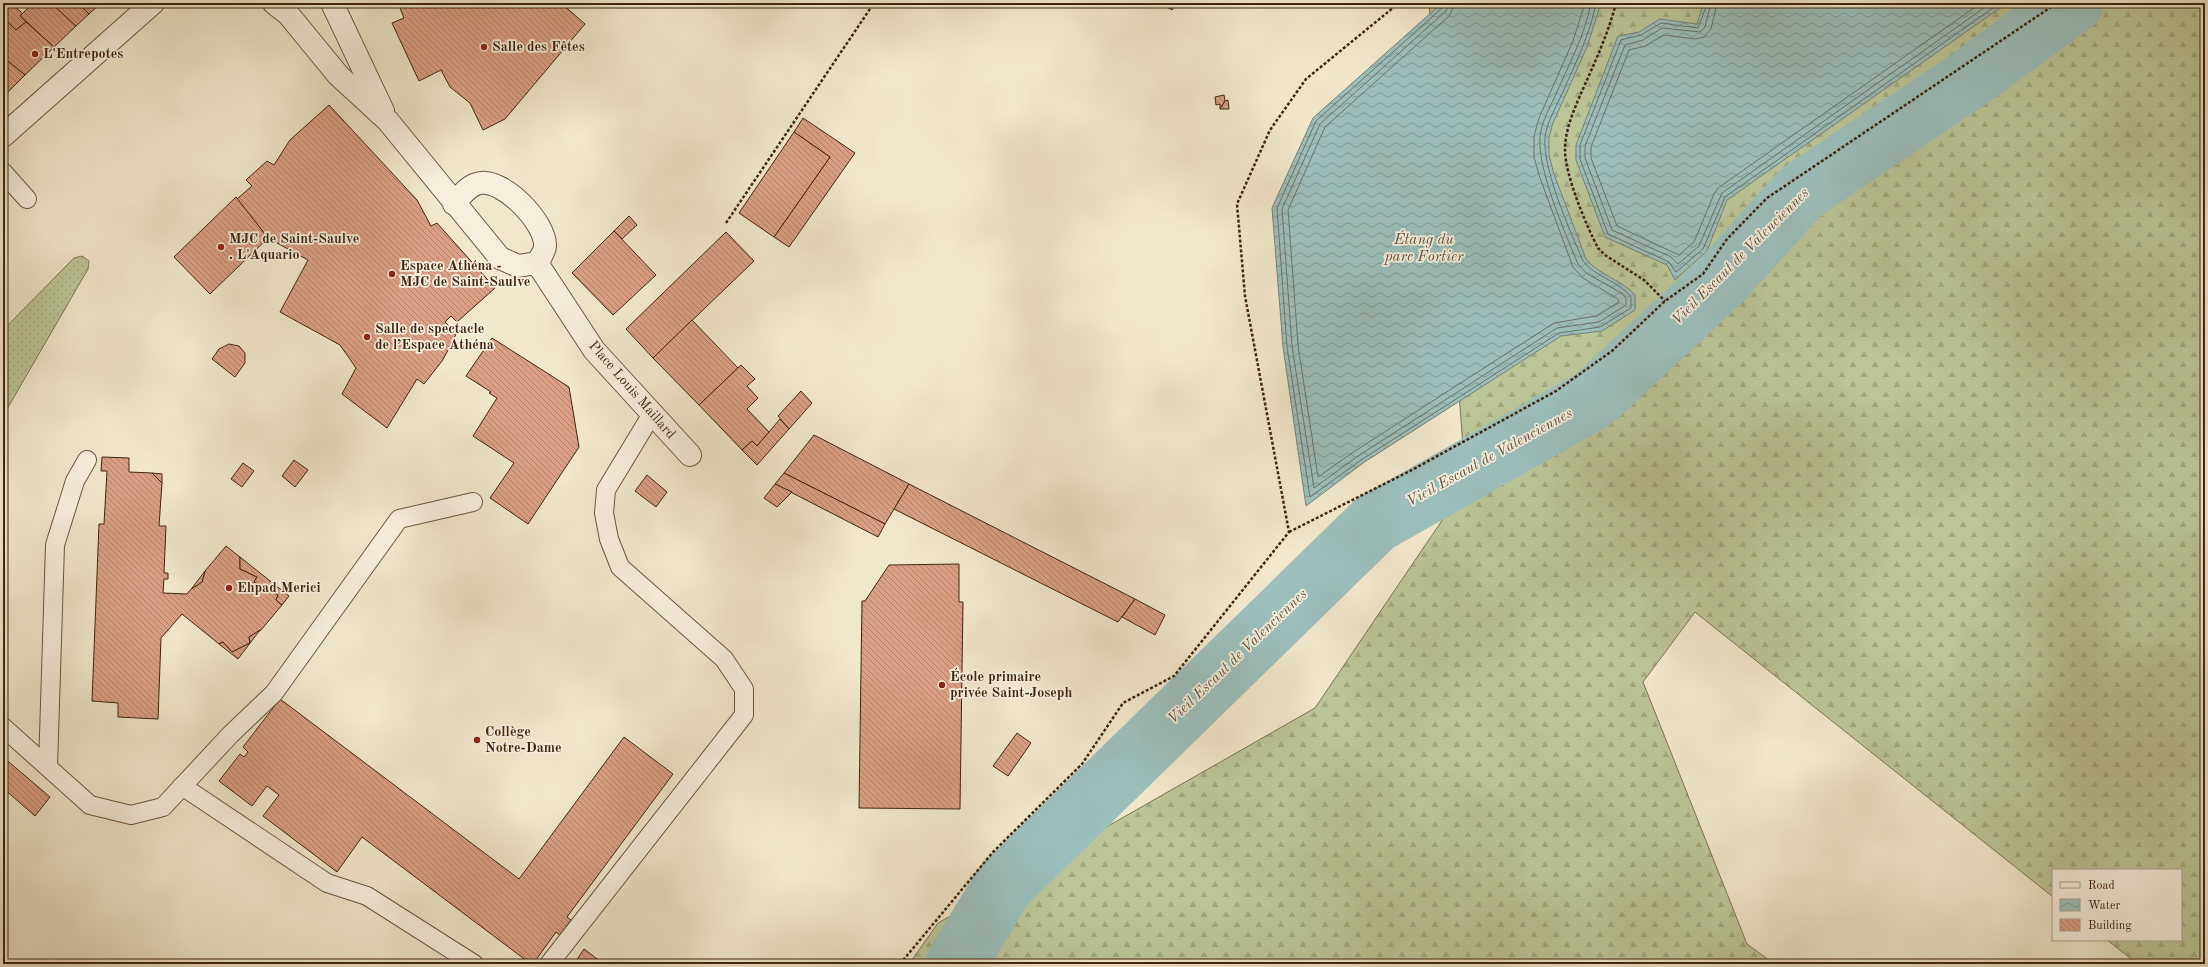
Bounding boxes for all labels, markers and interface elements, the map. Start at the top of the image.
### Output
place label: Salle des Fêtes [492,40,585,54]
marker: Salle des Fêtes [479,42,489,52]
place label: L'Entrepotes [43,47,123,61]
marker: L'Entrepotes [30,49,40,59]
water label: Vieil Escaut de Valenciennes [1670,186,1812,328]
water label: Étang du parc Fortier [1382,230,1464,265]
place label: MJC de Saint-Saulve . L'Aquario [229,232,359,262]
marker: MJC de Saint-Saulve . L'Aquario [216,242,226,252]
place label: Espace Athéna - MJC de Saint-Saulve [400,259,530,289]
marker: Espace Athéna - MJC de Saint-Saulve [387,269,397,279]
place label: Salle de spectacle de l’Espace Athéna [375,322,494,352]
marker: Salle de spectacle de l’Espace Athéna [362,332,372,342]
street label: Place Louis Maillard [586,339,678,441]
water label: Vieil Escaut de Valenciennes [1405,406,1575,510]
place label: Ehpad Merici [237,581,321,595]
marker: Ehpad Merici [224,583,234,593]
water label: Vieil Escaut de Valenciennes [1166,587,1310,727]
place label: École primaire privée Saint-Joseph [950,667,1072,700]
marker: École primaire privée Saint-Joseph [937,680,947,690]
place label: Collège Notre-Dame [485,725,562,755]
marker: Collège Notre-Dame [472,735,482,745]
legend [2052,869,2182,941]
text: Road [2088,880,2115,892]
text: Water [2088,900,2121,912]
text: Building [2088,920,2132,932]

